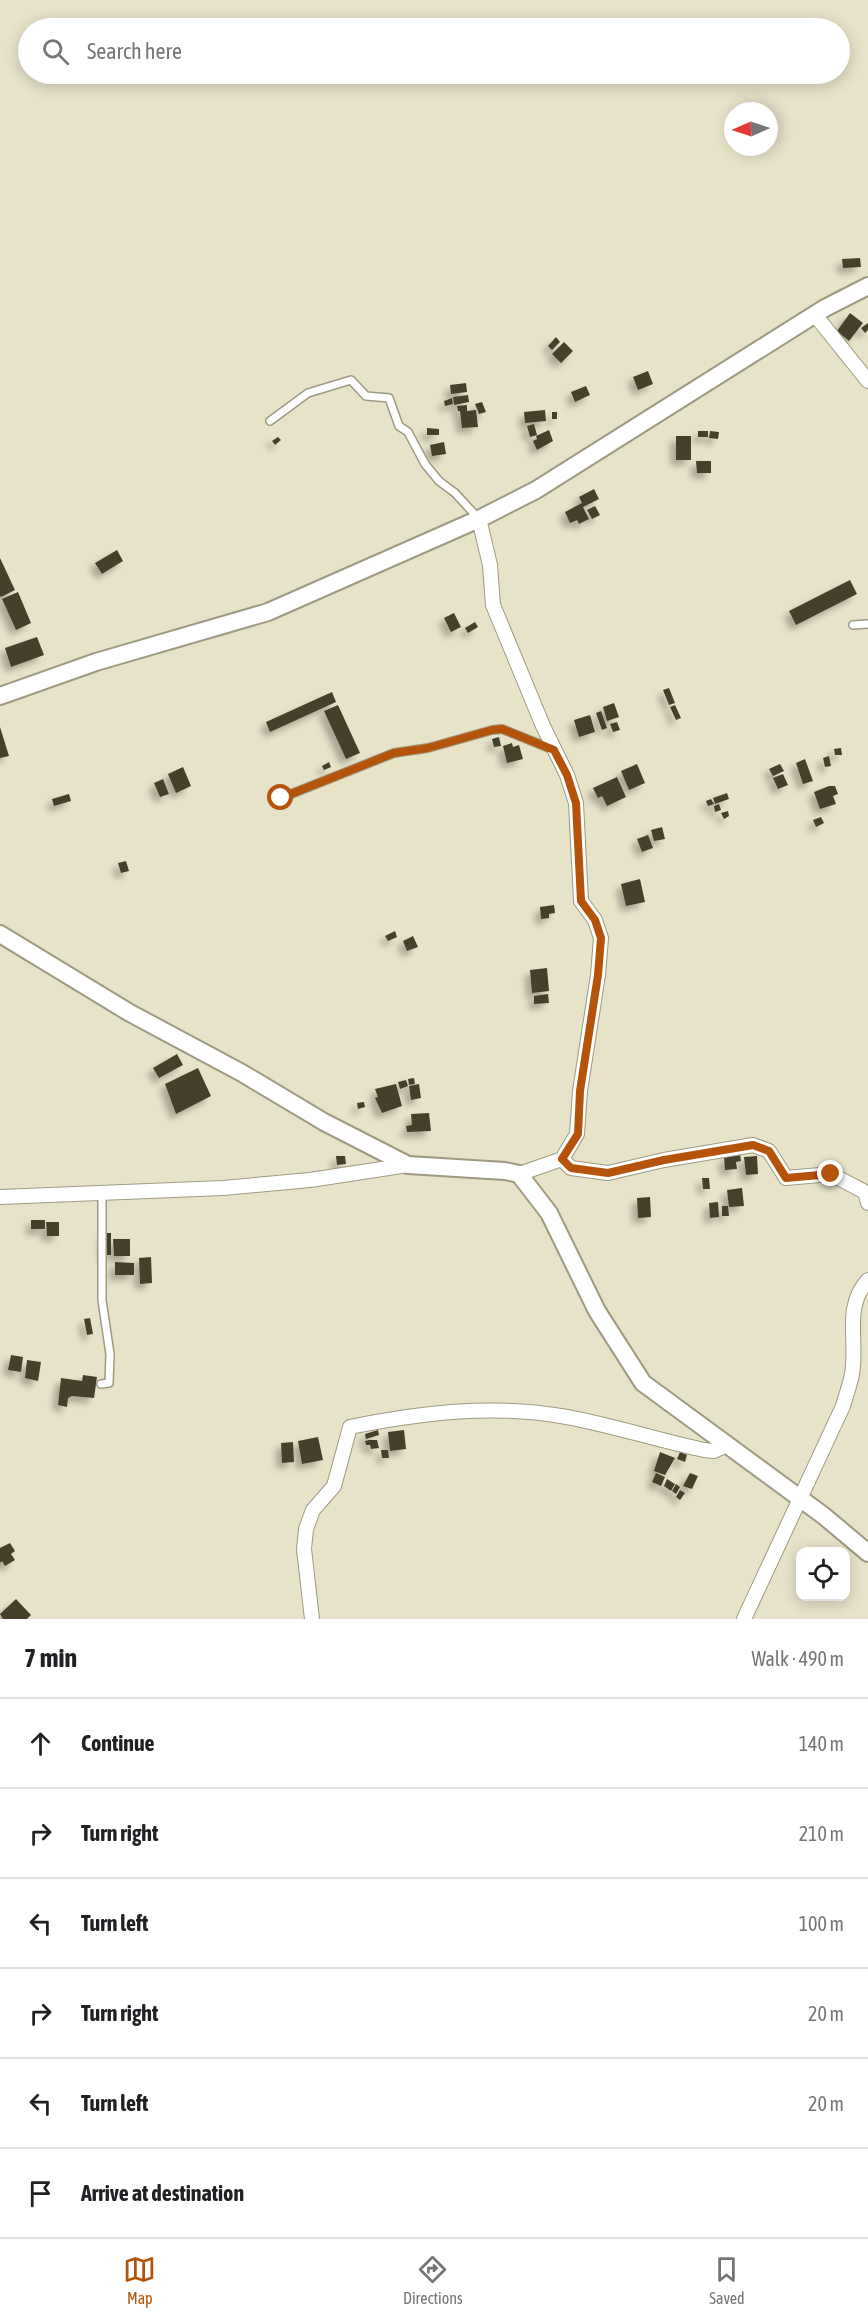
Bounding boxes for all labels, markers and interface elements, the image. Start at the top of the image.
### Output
search box [18,18,850,84]
icon: search [39,35,72,68]
text: Search here [87,38,182,64]
north arrow [724,102,778,156]
route start [267,784,293,810]
route end [817,1160,843,1186]
map controls [796,1547,850,1601]
button: locate [796,1547,850,1601]
text: 7 min [24,1643,77,1673]
text: Walk · 490 m [752,1647,844,1670]
icon: ahead [24,1727,57,1760]
text: Continue [81,1730,155,1756]
text: 140 m [799,1732,844,1755]
icon: right [24,1817,57,1850]
text: Turn right [81,1820,158,1846]
text: 210 m [799,1822,844,1845]
icon: left [24,1907,57,1940]
text: Turn left [81,1910,148,1936]
text: 100 m [799,1912,844,1935]
icon: right [24,1997,57,2030]
text: Turn right [81,2000,158,2026]
text: 20 m [808,2002,844,2025]
icon: left [24,2087,57,2120]
text: Turn left [81,2090,148,2116]
text: 20 m [808,2092,844,2115]
icon: arrive [24,2177,57,2210]
text: Arrive at destination [81,2180,244,2206]
tab: Map [123,2253,156,2307]
tab: Directions [403,2253,463,2307]
tab: Saved [709,2253,745,2307]

